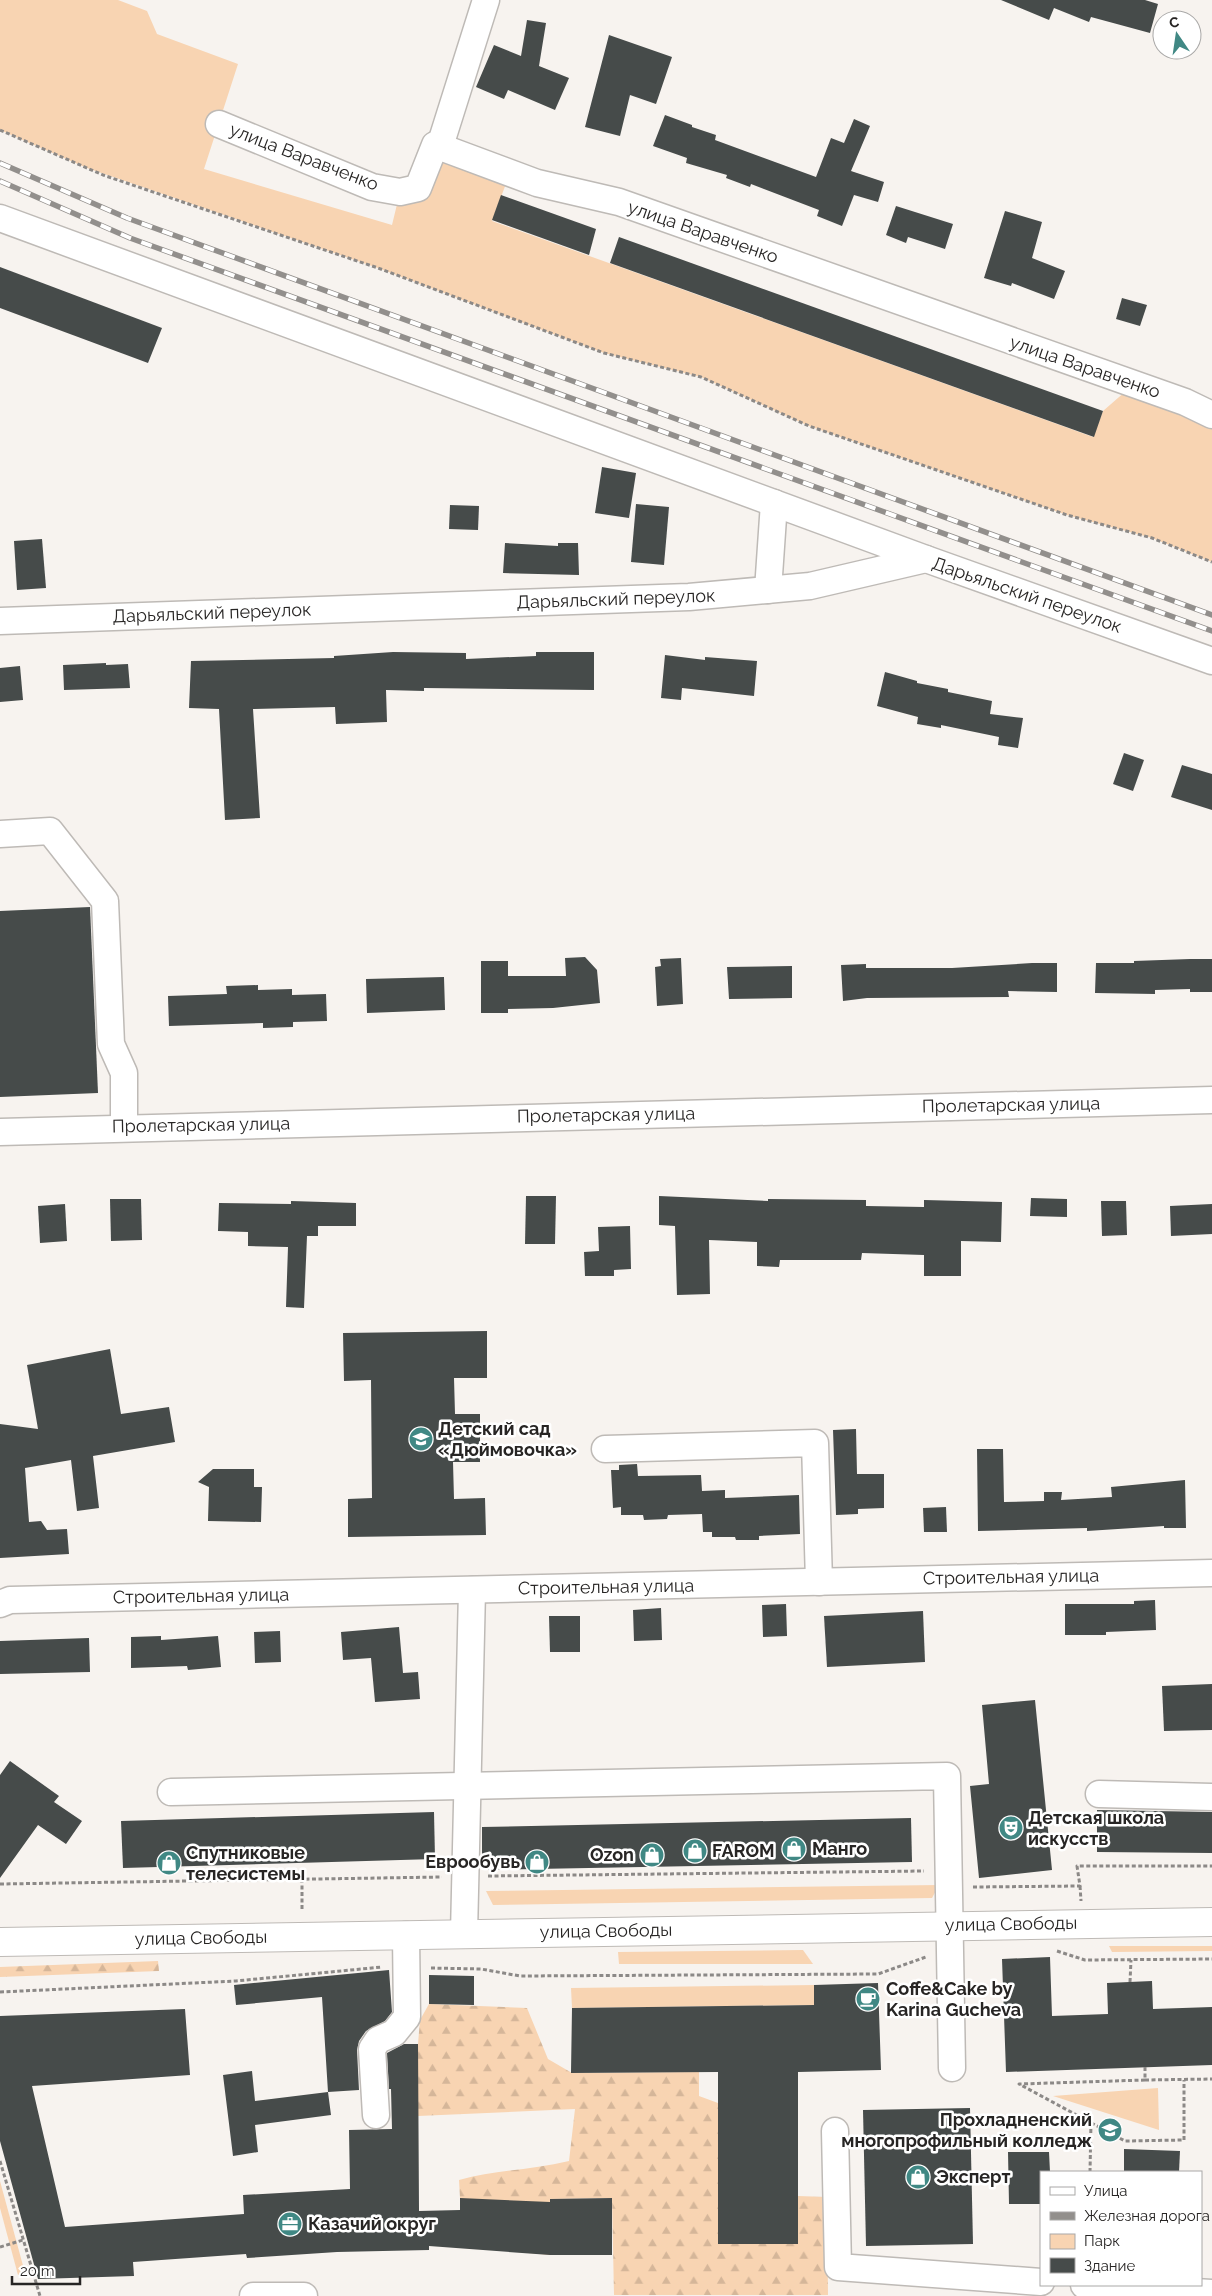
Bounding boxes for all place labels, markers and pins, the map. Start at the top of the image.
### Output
place label: Детский сад «Дюймовочка» [438,1418,577,1460]
school or university icon: Детский сад «Дюймовочка» [408,1426,434,1452]
place label: Детская школа искусств [1028,1807,1164,1849]
theatre icon: Детская школа искусств [998,1815,1024,1841]
shop icon: Манго [781,1836,807,1862]
shop icon: FAROM [682,1838,708,1864]
place label: Манго [812,1838,867,1859]
place label: FAROM [712,1840,775,1861]
place label: Спутниковые телесистемы [186,1842,305,1884]
shop icon: Ozon [639,1842,665,1868]
place label: Ozon [590,1844,634,1865]
shop icon: Еврообувь [524,1849,550,1875]
shop icon: Спутниковые телесистемы [156,1850,182,1876]
place label: Еврообувь [425,1851,520,1872]
place label: Coffe&Cake by Karina Gucheva [886,1978,1021,2020]
cafe icon: Coffe&Cake by Karina Gucheva [855,1986,881,2012]
place label: Прохладненский многопрофильный колледж [841,2109,1093,2151]
school or university icon: Прохладненский многопрофильный колледж [1097,2117,1123,2143]
shop icon: Эксперт [905,2164,931,2190]
place label: Эксперт [936,2166,1011,2187]
office icon: Казачий округ [277,2211,303,2237]
place label: Казачий округ [308,2213,436,2234]

